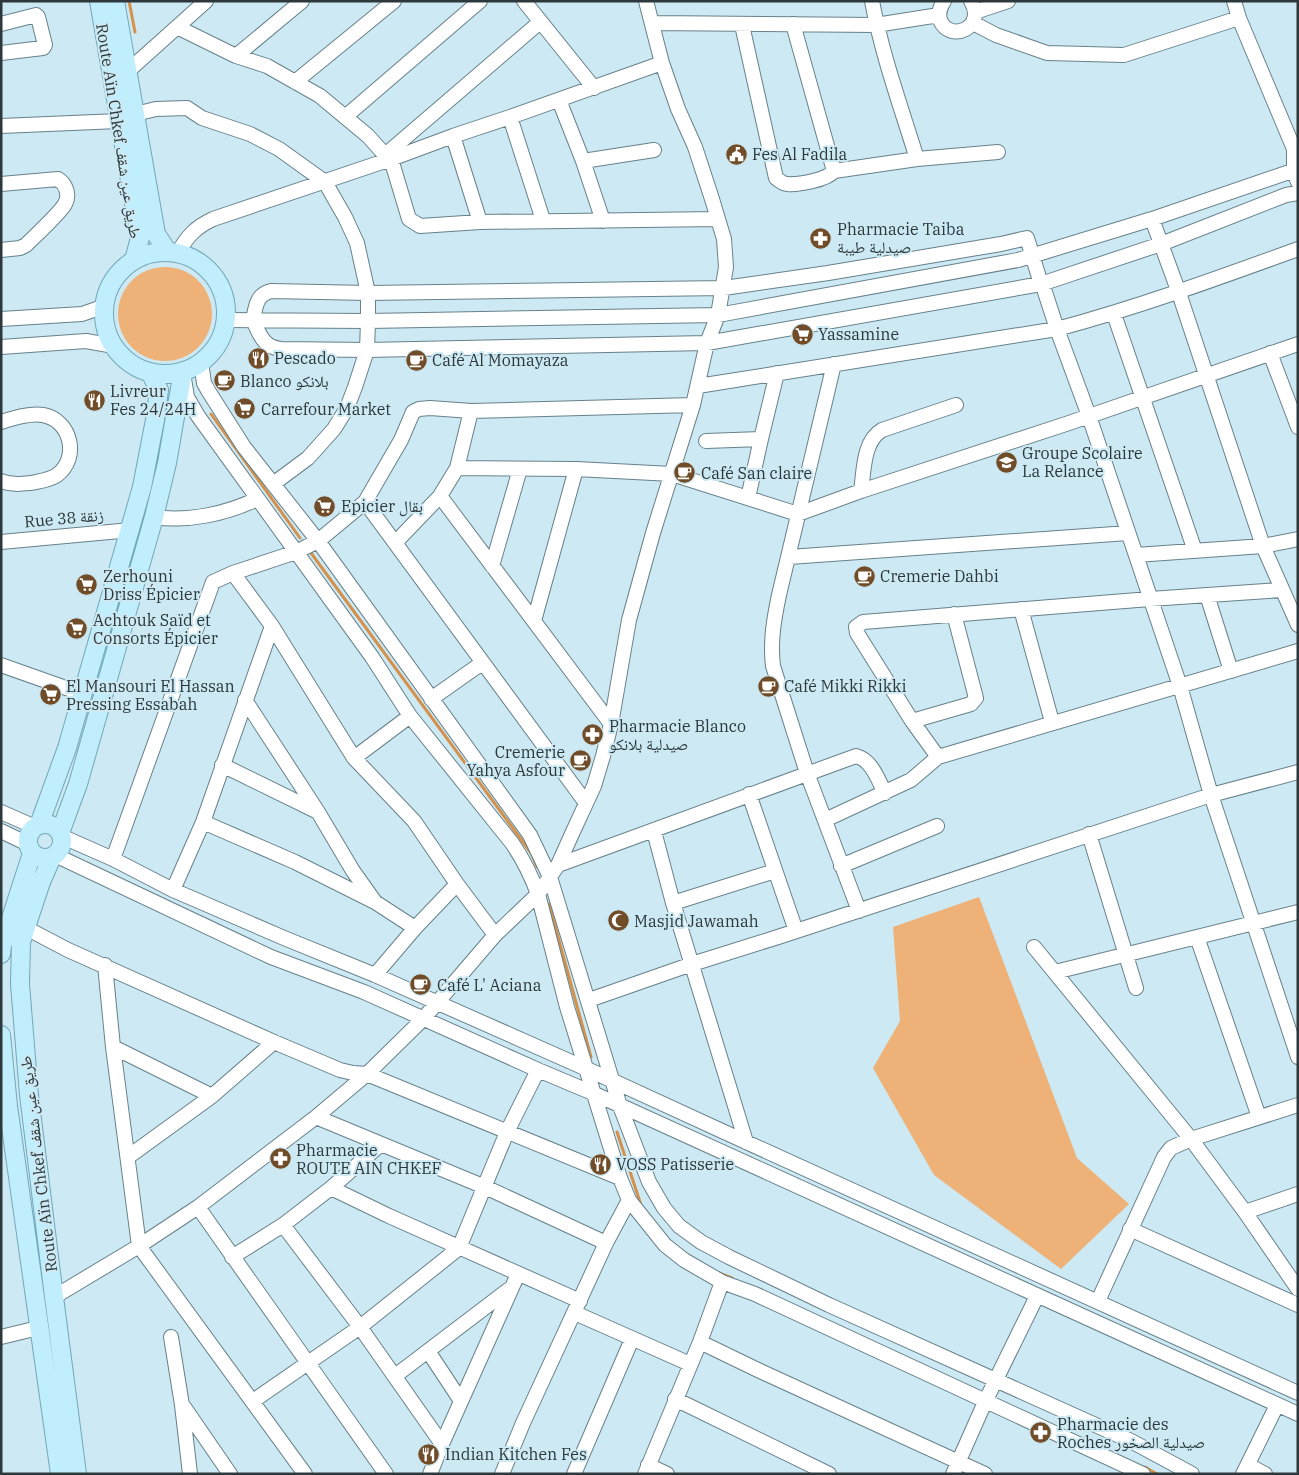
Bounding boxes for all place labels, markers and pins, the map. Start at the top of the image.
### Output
public building icon: Fes Al Fadila [724,142,748,166]
place label: Fes Al Fadila [752,144,847,164]
place label: Pharmacie Taiba صيدلية طيبة [837,219,965,257]
pharmacy icon: Pharmacie Taiba صيدلية طيبة [809,226,833,250]
supermarket icon: Yassamine [790,322,814,346]
place label: Yassamine [818,324,899,344]
restaurant icon: Pescado [246,346,270,370]
place label: Pescado [274,348,336,368]
cafe icon: Café Al Momayaza [404,348,428,372]
place label: Café Al Momayaza [432,350,569,370]
cafe icon: Blanco بلانكو [212,369,236,393]
place label: Blanco بلانكو [240,371,329,391]
place label: Livreur Fes 24/24H [110,381,196,419]
restaurant icon: Livreur Fes 24/24H [82,388,106,412]
supermarket icon: Carrefour Market [233,397,257,421]
place label: Carrefour Market [261,399,391,419]
place label: Groupe Scolaire La Relance [1022,443,1143,481]
school or university icon: Groupe Scolaire La Relance [994,450,1018,474]
cafe icon: Café San claire [673,461,697,485]
place label: Café San claire [701,463,812,483]
supermarket icon: Epicier بقال [313,494,337,518]
place label: Epicier بقال [341,496,423,517]
cafe icon: Cremerie Dahbi [852,564,876,588]
place label: Zerhouni Driss Épicier [103,566,200,604]
place label: Cremerie Dahbi [880,566,999,586]
supermarket icon: Zerhouni Driss Épicier [75,573,99,597]
place label: Achtouk Saïd et Consorts Épicier [93,610,218,648]
supermarket icon: Achtouk Saïd et Consorts Épicier [65,617,89,641]
cafe icon: Café Mikki Rikki [756,674,780,698]
place label: El Mansouri El Hassan Pressing Essabah [66,676,235,714]
place label: Café Mikki Rikki [784,676,907,696]
supermarket icon: El Mansouri El Hassan Pressing Essabah [38,683,62,707]
place label: Pharmacie Blanco صيدلية بلانكو [609,716,746,754]
pharmacy icon: Pharmacie Blanco صيدلية بلانكو [581,723,605,747]
place label: Cremerie Yahya Asfour [467,742,565,780]
cafe icon: Cremerie Yahya Asfour [569,749,593,773]
mosque icon: Masjid Jawamah [606,909,630,933]
place label: Masjid Jawamah [634,911,759,931]
cafe icon: Café L' Aciana [409,973,433,997]
place label: Café L' Aciana [437,975,542,995]
place label: Pharmacie ROUTE AIN CHKEF [296,1140,441,1178]
pharmacy icon: Pharmacie ROUTE AIN CHKEF [268,1147,292,1171]
restaurant icon: VOSS Patisserie [588,1152,612,1176]
place label: VOSS Patisserie [616,1154,734,1174]
place label: Pharmacie des Roches صيدلية الصخور [1057,1414,1205,1452]
pharmacy icon: Pharmacie des Roches صيدلية الصخور [1029,1421,1053,1445]
restaurant icon: Indian Kitchen Fes [417,1442,441,1466]
place label: Indian Kitchen Fes [445,1444,587,1464]

